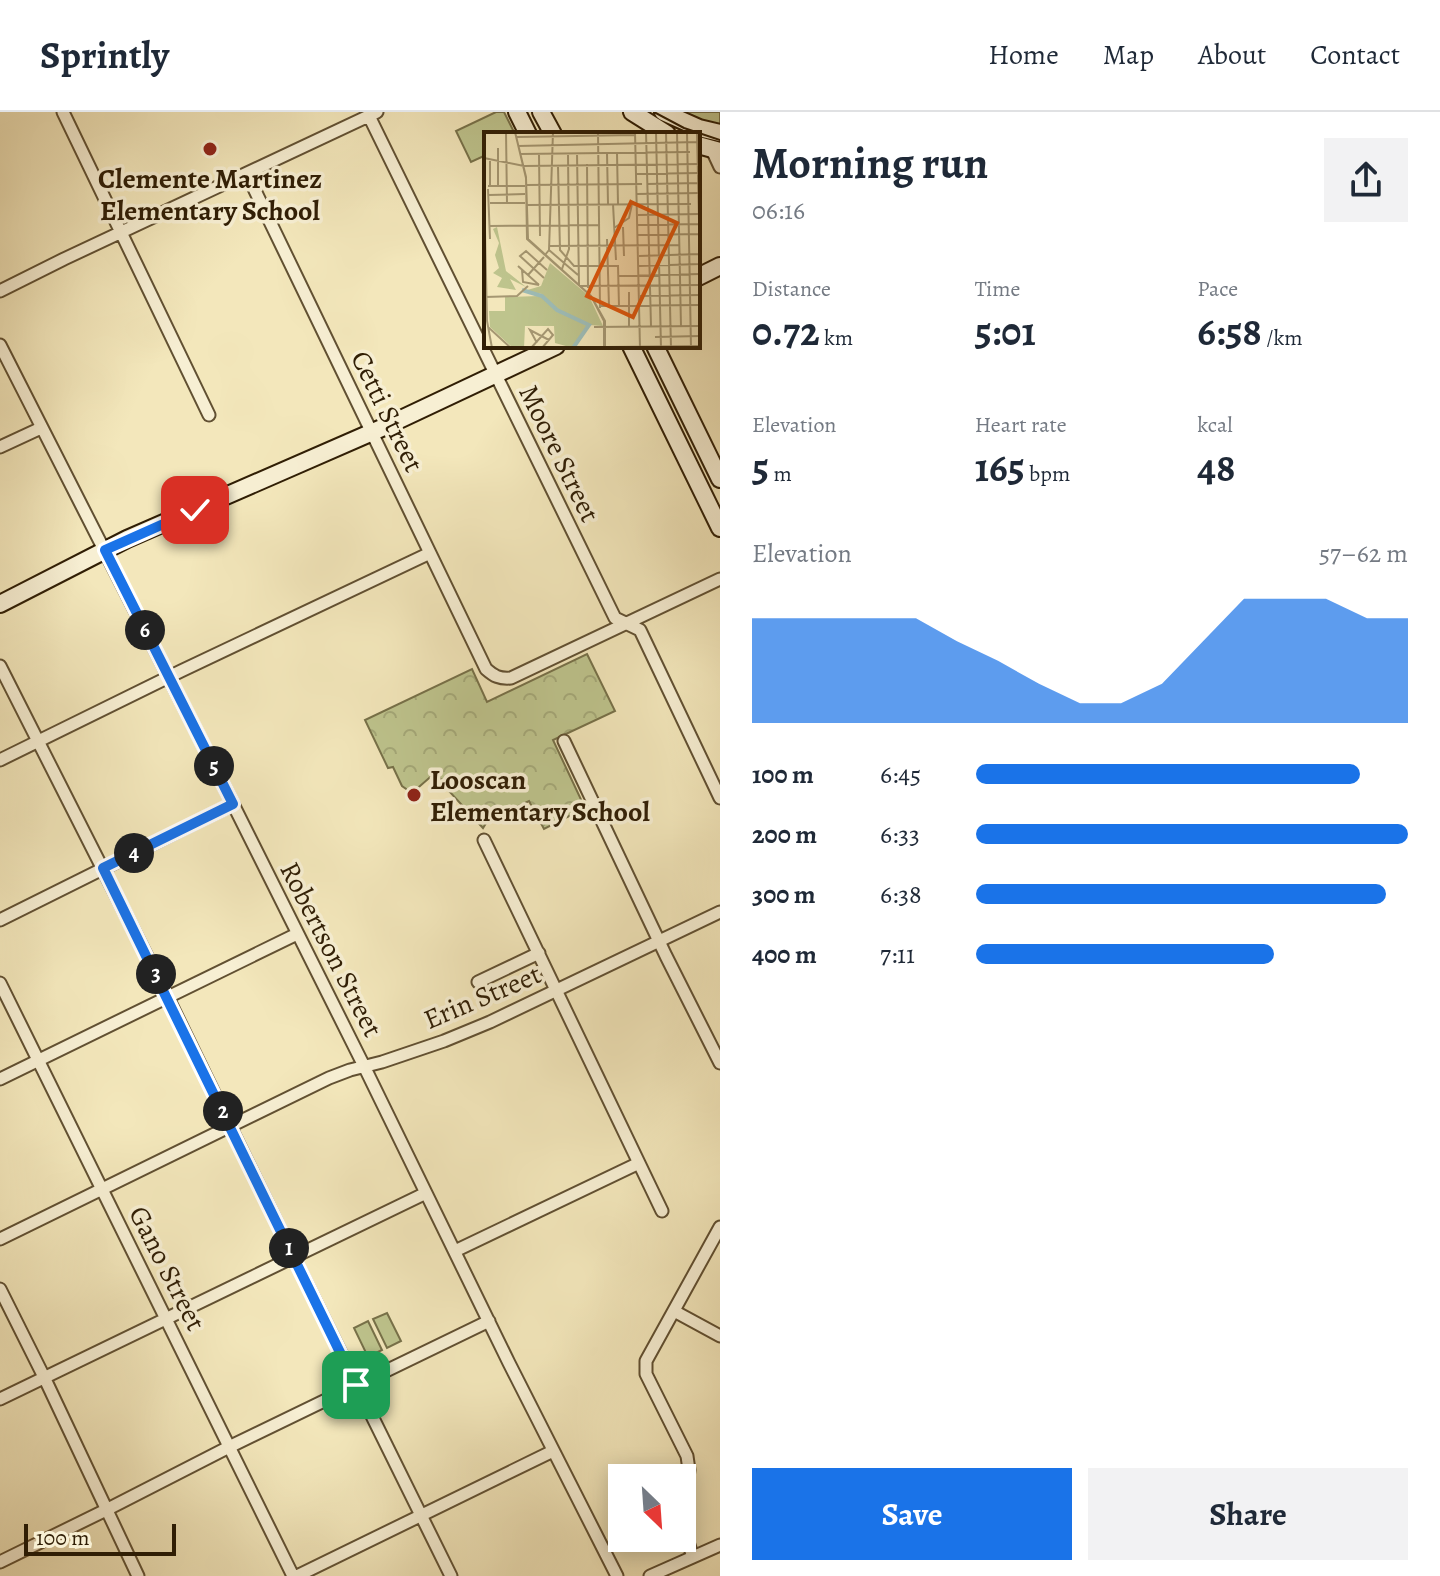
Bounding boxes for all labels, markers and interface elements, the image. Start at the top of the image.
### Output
text: Sprintly [40,29,169,81]
text: Home [988,36,1059,74]
text: Map [1103,36,1154,74]
text: About [1198,36,1266,74]
text: Contact [1310,36,1400,74]
inset map [484,132,700,348]
text: Morning run [752,133,988,193]
button: share [1324,138,1408,222]
marker: Clemente Martinez Elementary School [201,140,219,158]
place label: Clemente Martinez Elementary School [98,160,322,230]
text: 06:16 [752,193,805,228]
text: Distance [752,274,831,304]
text: Time [975,274,1020,304]
text: Pace [1197,274,1238,304]
text: 0.72 [752,304,820,359]
text: 5:01 [975,304,1036,359]
text: 6:58 [1197,304,1262,359]
text: km [820,323,853,353]
text: /km [1262,323,1303,353]
street label: Cetti Street [341,345,433,478]
street label: Moore Street [509,378,609,528]
text: Elevation [752,410,836,440]
text: Heart rate [975,410,1067,440]
text: kcal [1197,410,1233,440]
text: 5 [752,440,769,495]
text: 165 [975,440,1025,495]
text: 48 [1197,440,1235,495]
text: m [769,459,792,489]
text: bpm [1025,459,1070,489]
pin [161,476,229,544]
icon: check [173,488,217,532]
text: Elevation [752,536,852,571]
text: 57–62 m [1319,536,1408,571]
pin: 6 [125,610,165,650]
text: 6 [140,615,150,645]
pin: 5 [194,746,234,786]
text: 5 [209,751,219,781]
text: 100 m [752,757,814,792]
text: 6:45 [880,757,921,792]
place label: Looscan Elementary School [430,761,651,831]
marker: Looscan Elementary School [405,786,423,804]
text: 200 m [752,817,817,852]
text: 6:33 [880,817,920,852]
pin: 4 [114,833,154,873]
text: 4 [129,838,139,868]
street label: Robertson Street [271,855,392,1044]
text: 300 m [752,877,816,912]
text: 6:38 [880,877,922,912]
text: 400 m [752,937,817,972]
text: 7:11 [880,937,915,972]
pin: 3 [136,954,176,994]
street label: Erin Street [418,955,547,1039]
text: 3 [151,959,161,989]
pin: 2 [203,1091,243,1131]
text: 2 [218,1096,228,1126]
street label: Gano Street [120,1200,215,1337]
pin: 1 [269,1228,309,1268]
text: 1 [285,1233,293,1263]
pin [322,1351,390,1419]
icon: arrive [334,1363,378,1407]
north arrow [608,1464,696,1552]
map controls [608,1464,696,1552]
button: Save [752,1468,1072,1560]
button: Share [1088,1468,1408,1560]
scale bar [24,1520,176,1556]
text: 100 m [36,1523,90,1553]

